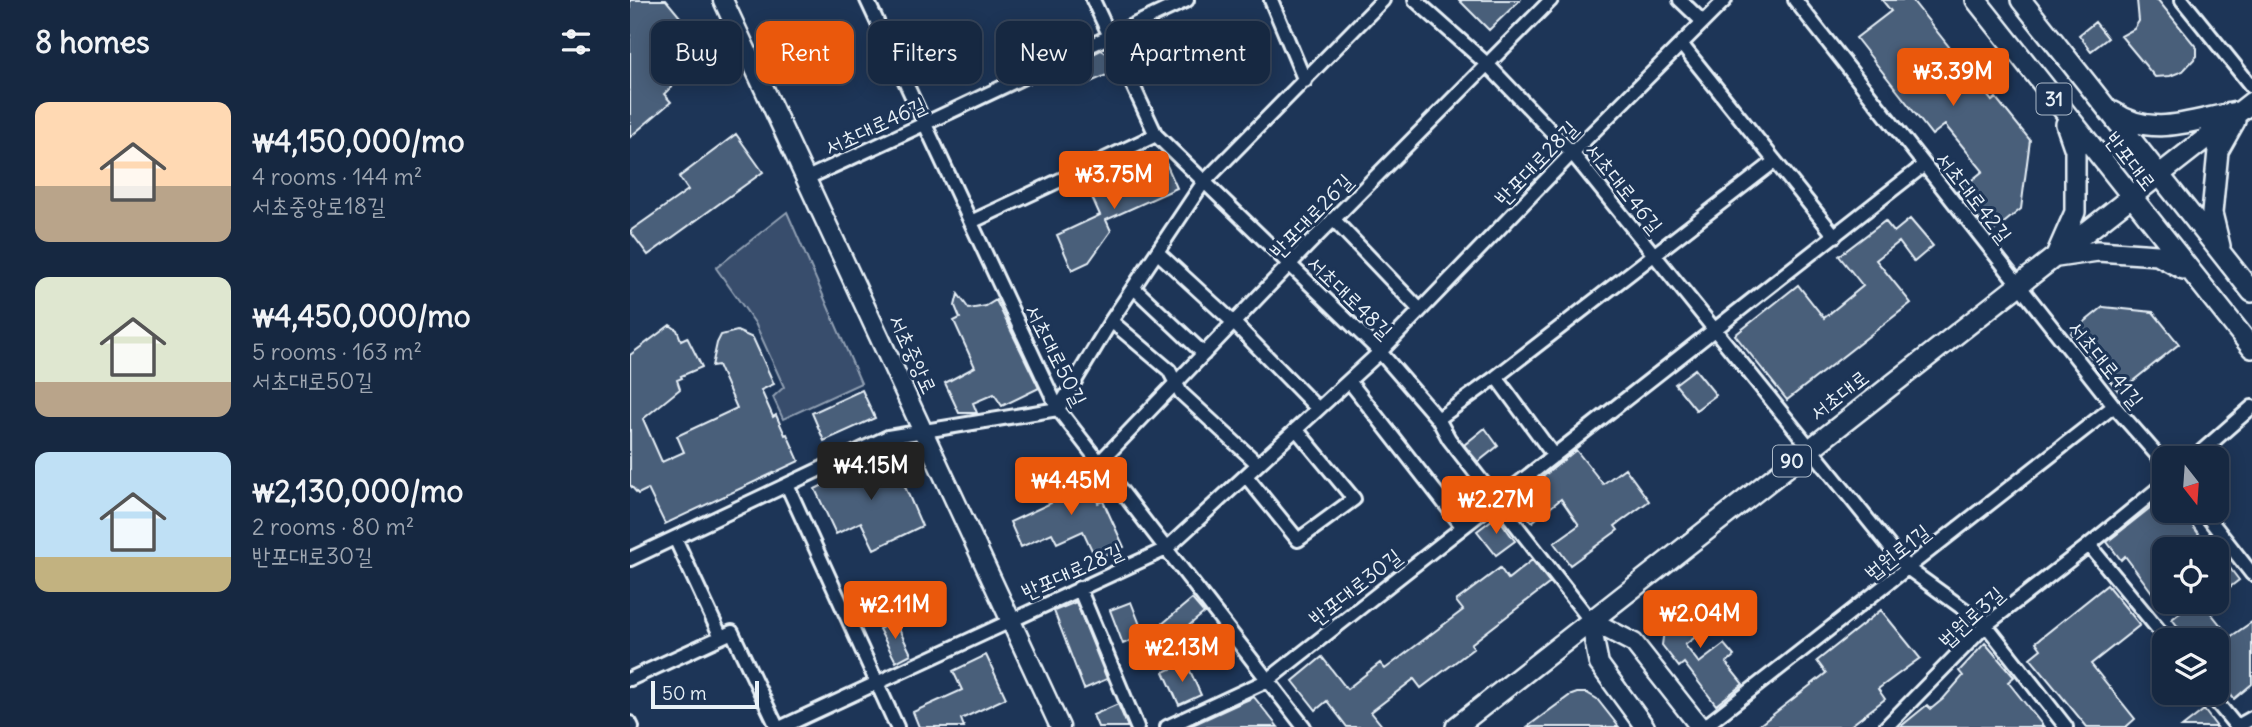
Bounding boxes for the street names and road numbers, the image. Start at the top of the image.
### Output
road number: 31 [2036,83,2072,114]
street label: 서초대로46길 [820,91,930,161]
street label: 반포대로28길 [1489,115,1583,211]
street label: 반포대로 [2100,126,2162,196]
street label: 서초대로46길 [1579,137,1669,239]
street label: 서초대로42길 [1930,146,2018,248]
street label: 반포대로26길 [1264,168,1358,264]
street label: 서초대로48길 [1302,250,1399,345]
street label: 서초대로50길 [1019,300,1093,410]
street label: 서초중앙로 [883,310,943,398]
street label: 서초대로41길 [2063,315,2150,413]
street label: 서초대로 [1804,364,1874,426]
road number: 90 [1773,446,1811,476]
street label: 법원로1길 [1859,518,1935,586]
street label: 반포대로28길 [1017,537,1127,605]
street label: 반포대로30길 [1303,542,1407,632]
street label: 법원로3길 [1932,580,2010,654]

